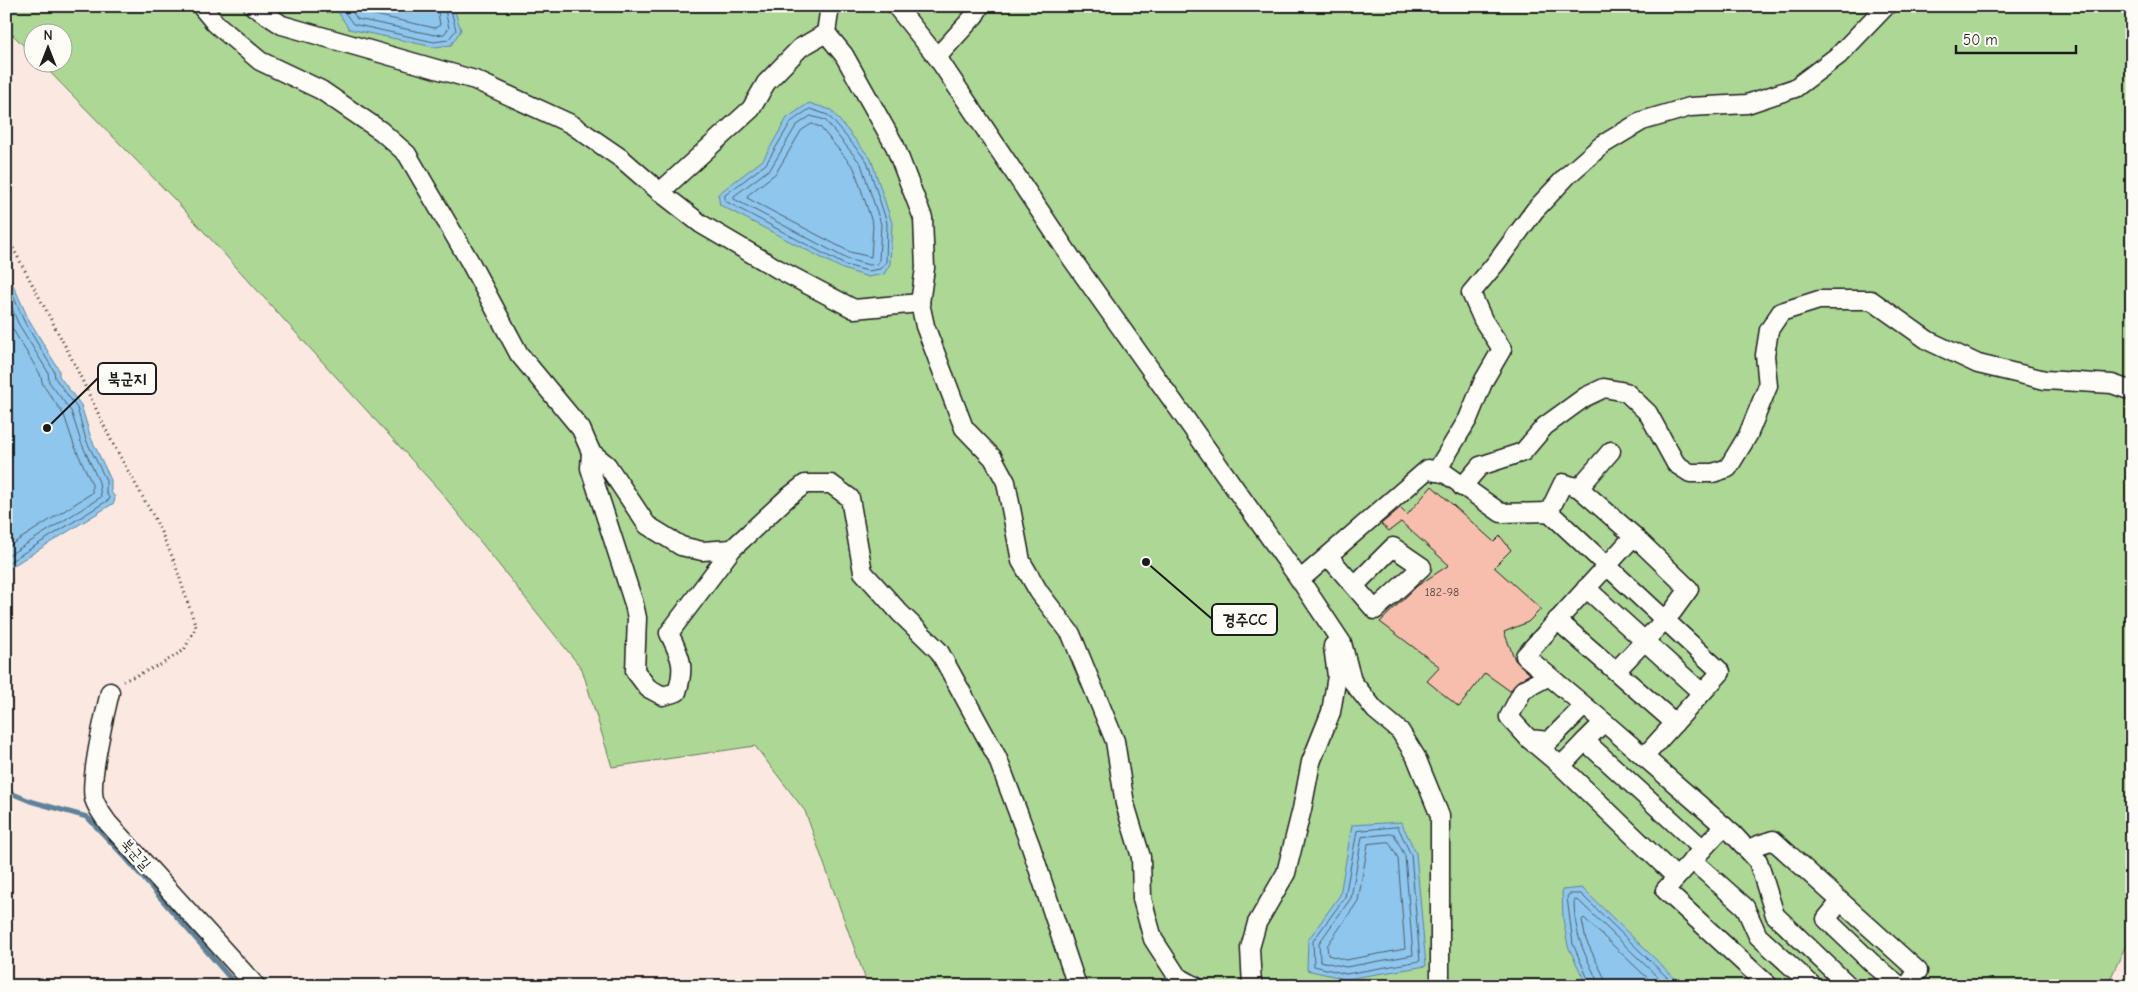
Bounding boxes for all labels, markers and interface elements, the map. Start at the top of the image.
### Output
north arrow [22,22,72,72]
scale bar [1956,22,2076,54]
text: N [43,27,53,44]
text: 50 m [1963,31,1998,49]
callout: 북군지 [98,363,156,394]
text: 북군지 [108,370,146,388]
house number: 182-98 [1425,585,1459,599]
callout: 경주CC [1212,604,1277,635]
text: 경주CC [1223,611,1268,629]
street label: 북군길 [117,835,155,873]

